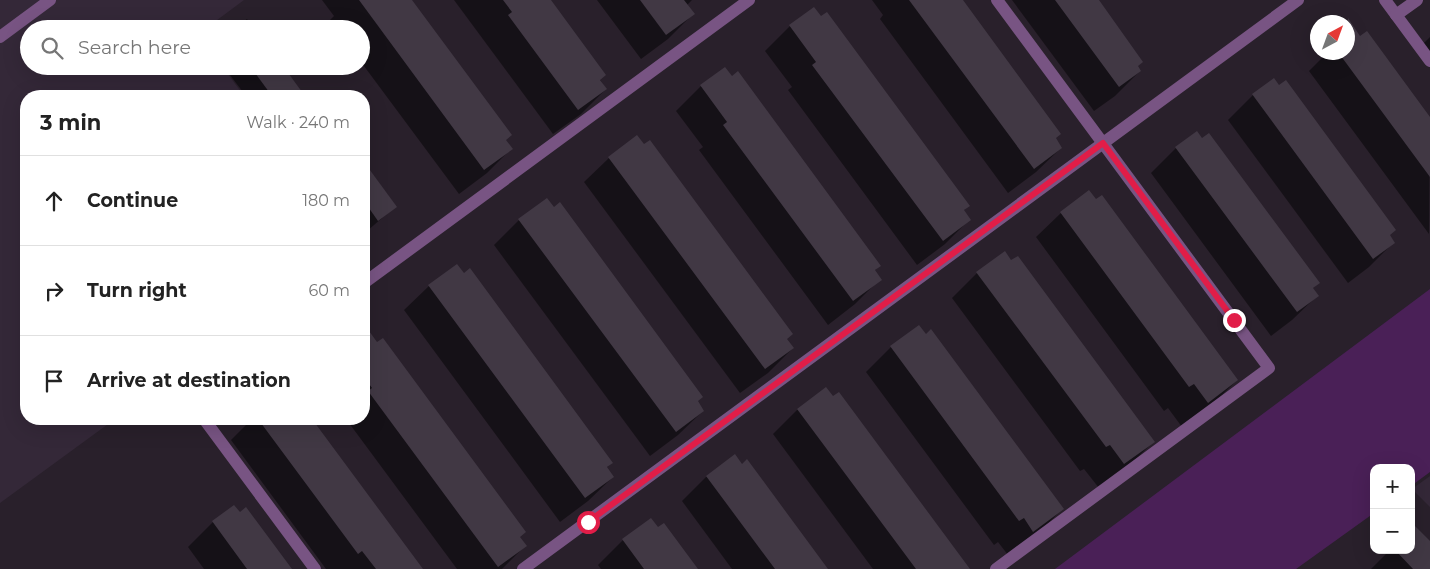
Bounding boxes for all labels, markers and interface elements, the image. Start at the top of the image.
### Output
north arrow [1310,15,1355,60]
search box [20,20,370,75]
icon: search [38,34,66,62]
text: Search here [78,36,191,59]
text: 3 min [40,110,101,135]
text: Walk · 240 m [246,113,350,132]
icon: ahead [40,187,68,215]
text: Continue [87,189,178,212]
text: 180 m [302,191,350,210]
icon: right [40,277,68,305]
text: Turn right [87,279,187,302]
text: 60 m [308,281,350,300]
route end [1223,309,1246,332]
icon: arrive [40,367,68,395]
text: Arrive at destination [87,369,291,392]
map controls [1370,464,1415,554]
button: + [1370,464,1415,509]
button: − [1370,509,1415,554]
route start [577,511,600,534]

